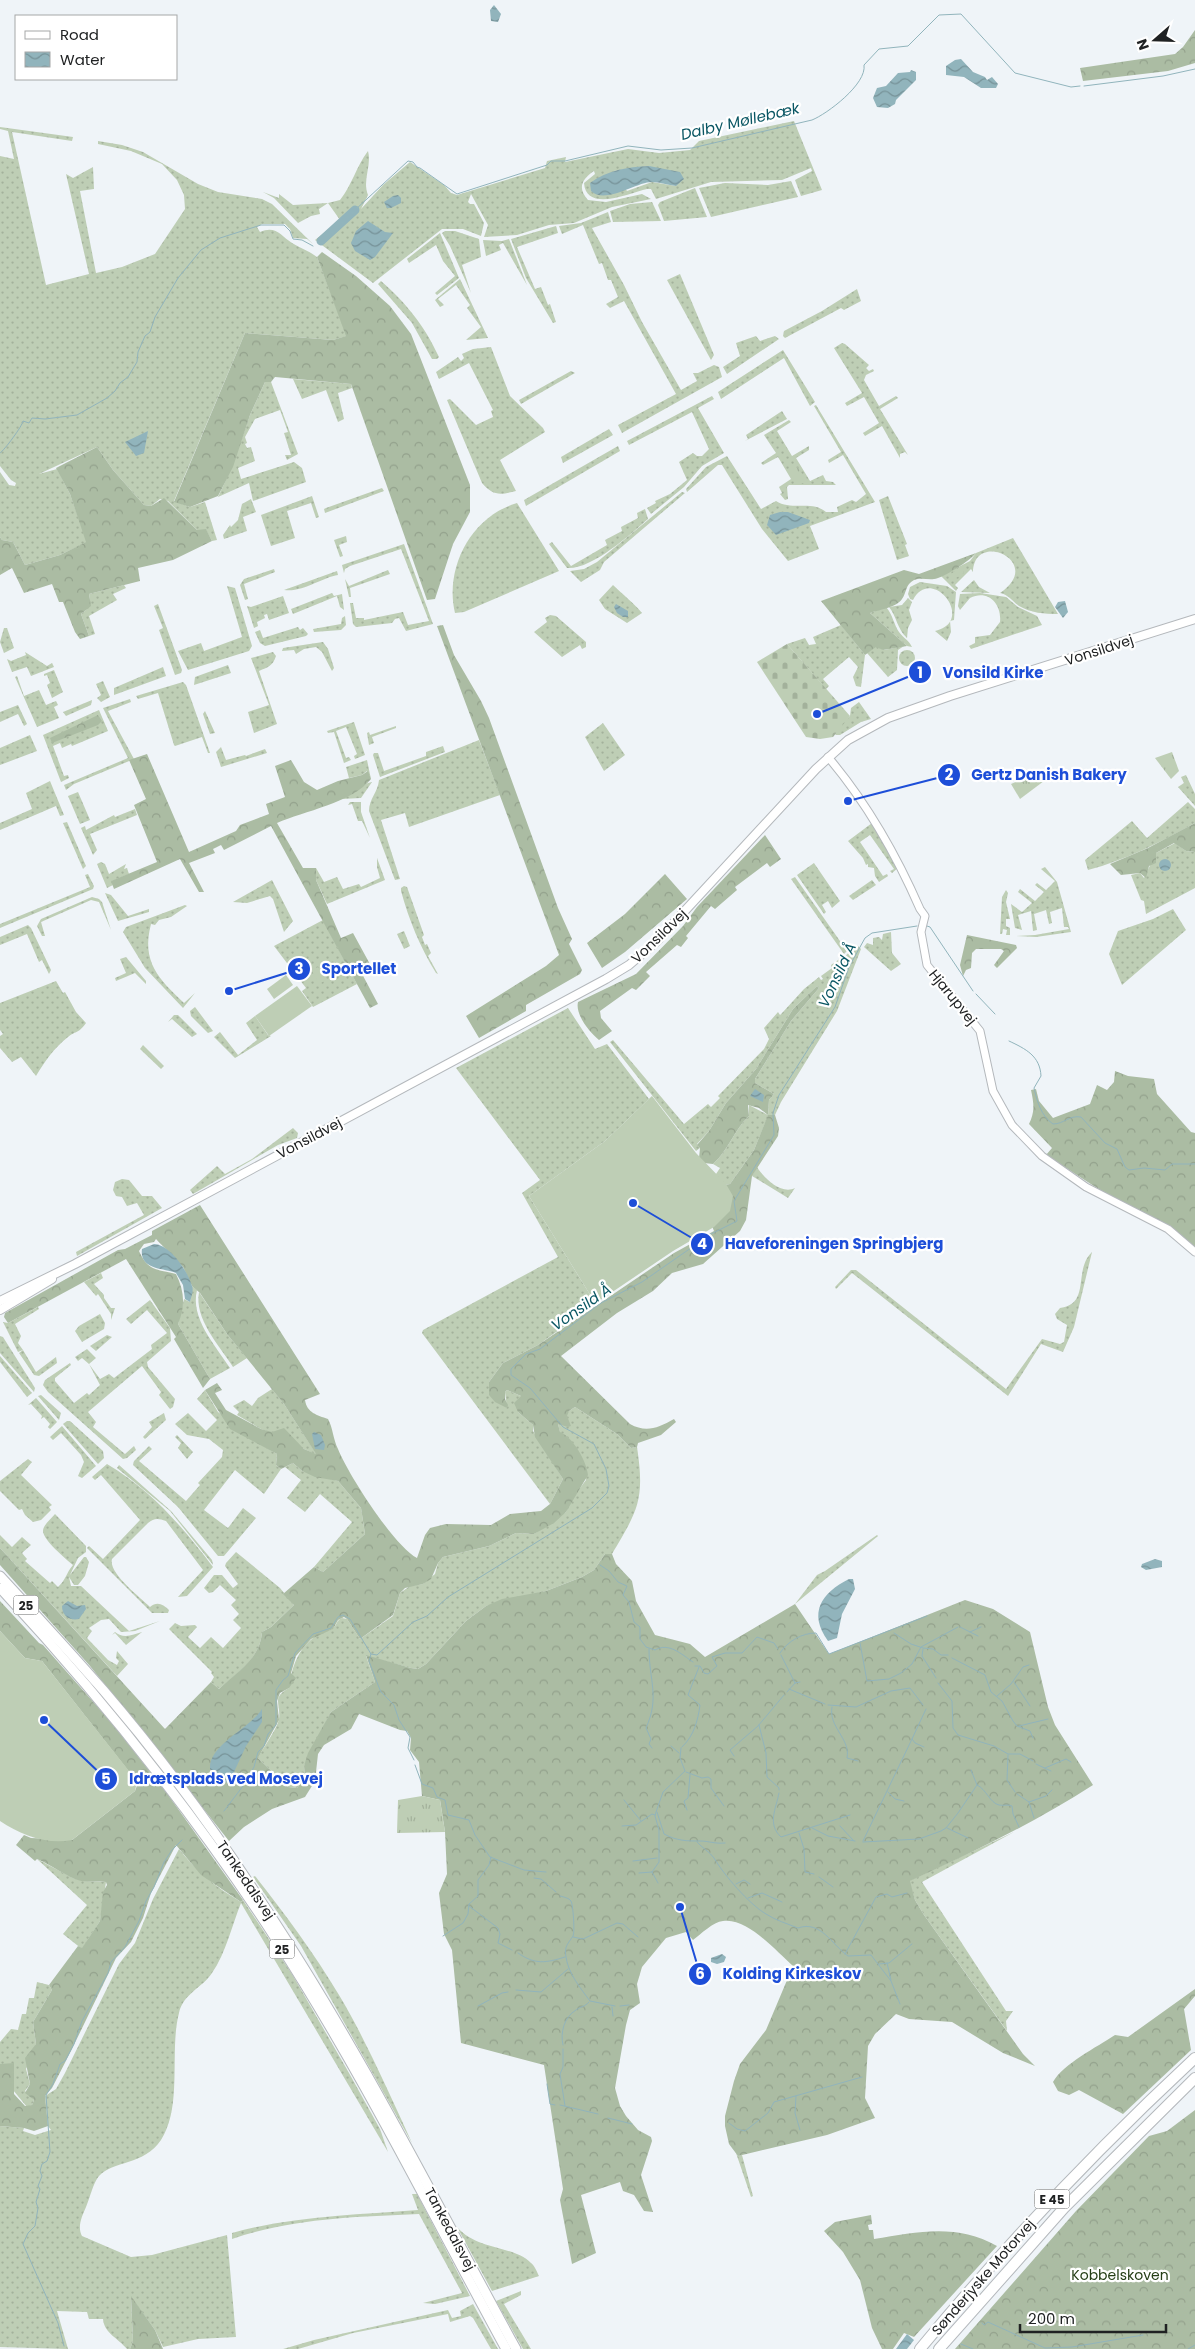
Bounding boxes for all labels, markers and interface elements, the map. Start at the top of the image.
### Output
legend [15,15,178,80]
north arrow [1130,15,1180,65]
text: Road [60,24,99,45]
text: N [1132,36,1154,53]
text: Water [60,49,106,70]
water label: Dalby Møllebæk [679,97,803,145]
street label: Vonsildvej [1062,630,1136,670]
callout: Vonsild Kirke [907,657,1053,687]
text: 1 [917,662,923,683]
text: Vonsild Kirke [942,662,1044,683]
callout: Gertz Danish Bakery [936,760,1137,790]
text: 2 [945,764,954,785]
text: Gertz Danish Bakery [971,764,1127,785]
street label: Vonsildvej [626,904,692,968]
water label: Vonsild Å [813,939,861,1011]
callout: Sportellet [286,954,406,984]
text: 3 [294,958,304,979]
text: Sportellet [322,958,396,979]
street label: Hjarupvej [924,965,982,1029]
street label: Vonsildvej [273,1112,345,1164]
callout: Haveforeningen Springbjerg [689,1229,953,1259]
text: 4 [697,1233,707,1254]
text: Haveforeningen Springbjerg [725,1233,943,1254]
water label: Vonsild Å [547,1279,615,1335]
road number: 25 [14,1596,38,1614]
callout: Idrætsplads ved Mosevej [94,1764,333,1794]
text: 5 [101,1768,111,1789]
text: Idrætsplads ved Mosevej [129,1768,323,1789]
street label: Tankedalsvej [212,1836,280,1924]
road number: 25 [270,1940,294,1958]
callout: Kolding Kirkeskov [687,1959,871,1989]
text: 6 [695,1963,705,1984]
text: Kolding Kirkeskov [723,1963,862,1984]
street label: Tankedalsvej [420,2184,480,2274]
road number: E 45 [1034,2190,1070,2208]
street label: Sønderjyske Motorvej [927,2215,1039,2339]
park label: Kobbelskoven [1071,2265,1169,2285]
scale bar [1020,2302,1166,2334]
text: 200 m [1028,2308,1075,2329]

